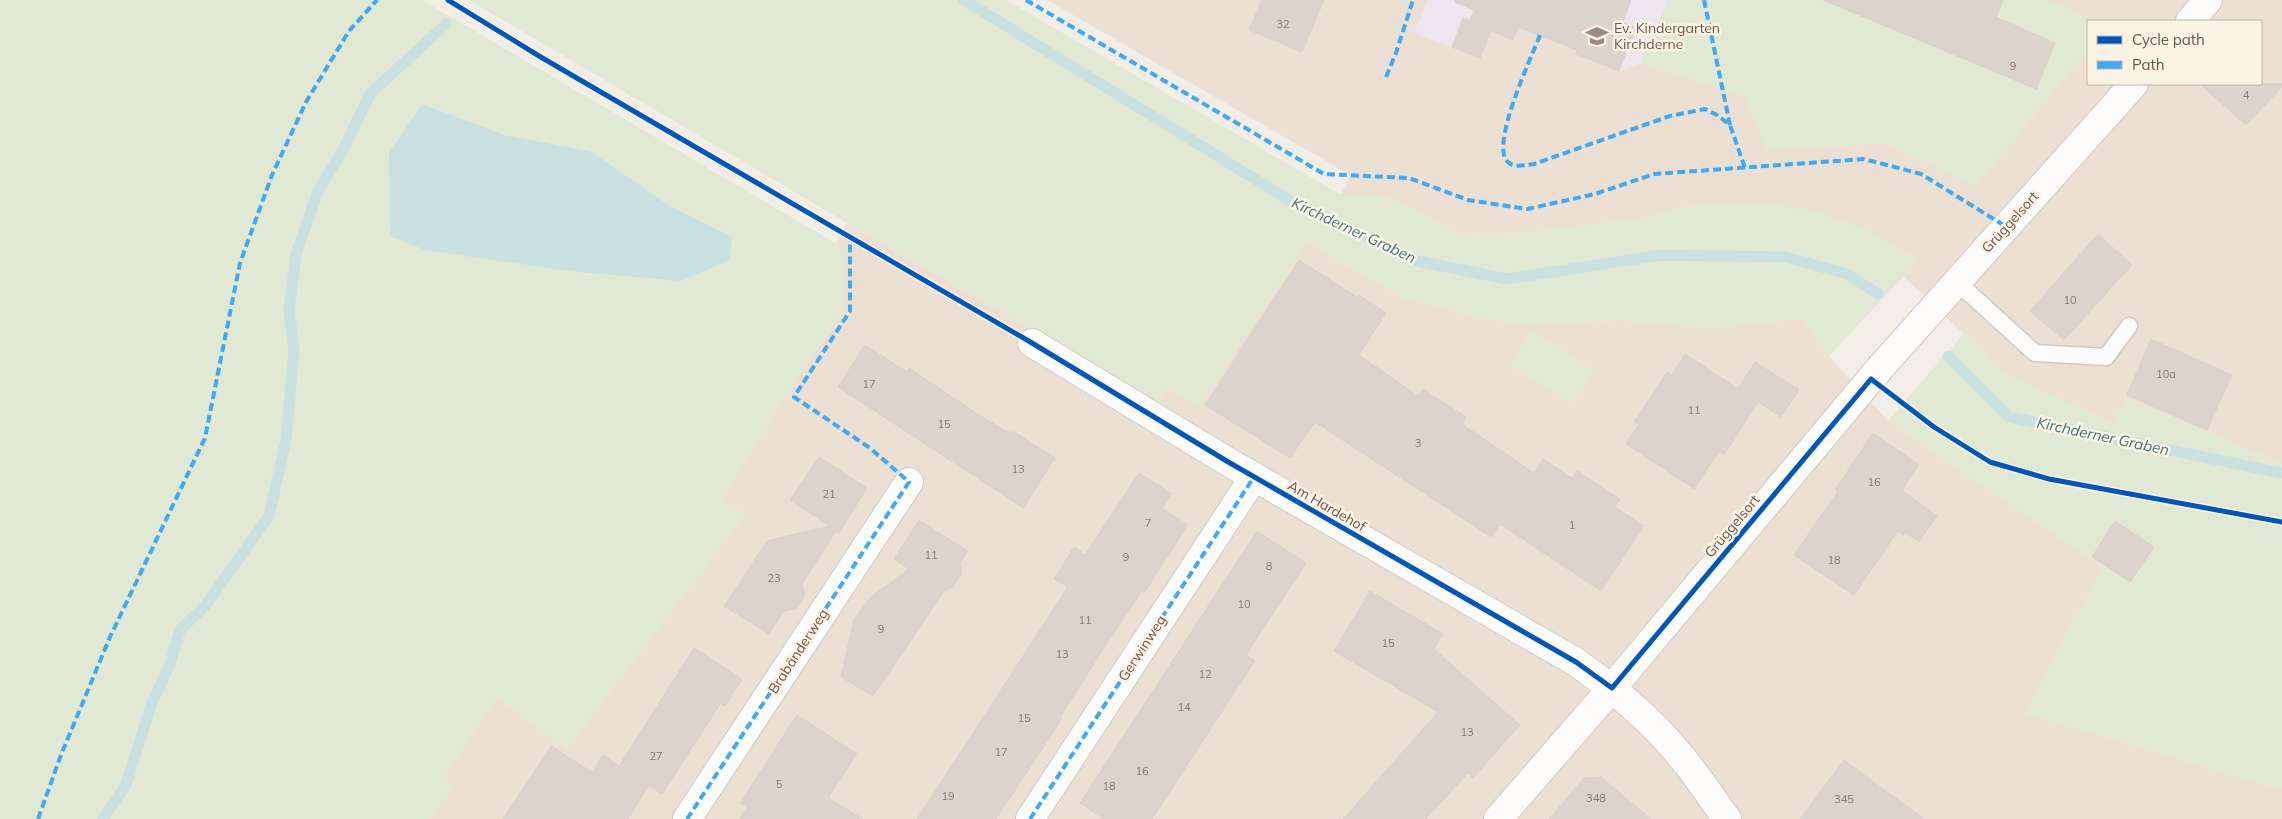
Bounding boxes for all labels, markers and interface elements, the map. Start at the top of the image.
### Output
house number: 32 [1276,17,1290,31]
place label: Ev. Kindergarten Kirchderne [1614,19,1720,53]
legend [2087,20,2262,85]
school or university icon: Ev. Kindergarten Kirchderne [1584,23,1610,49]
text: Cycle path [2132,30,2205,49]
text: Path [2132,55,2164,74]
house number: 9 [2010,59,2016,73]
house number: 4 [2243,88,2250,102]
street label: Grüggelsort [1978,187,2042,256]
water label: Kirchderner Graben [1289,193,1419,267]
house number: 10 [2063,293,2077,307]
house number: 10a [2156,367,2176,381]
house number: 17 [862,377,876,391]
house number: 11 [1687,403,1701,417]
water label: Kirchderner Graben [2035,413,2171,459]
house number: 15 [937,417,951,431]
house number: 3 [1415,436,1421,450]
house number: 13 [1011,462,1025,476]
house number: 16 [1867,475,1881,489]
street label: Am Hardehof [1285,476,1370,536]
house number: 21 [822,487,836,501]
street label: Grüggelsort [1701,491,1764,561]
house number: 7 [1145,516,1151,530]
house number: 1 [1569,518,1575,532]
house number: 11 [924,548,938,562]
house number: 9 [1123,550,1129,564]
house number: 18 [1827,553,1841,567]
house number: 8 [1266,559,1273,573]
house number: 23 [767,571,781,585]
house number: 10 [1237,597,1251,611]
street label: Brabänderweg [764,605,832,697]
street label: Gerwinweg [1114,612,1170,684]
house number: 11 [1078,613,1092,627]
house number: 9 [878,622,884,636]
house number: 15 [1381,636,1395,650]
house number: 13 [1055,647,1069,661]
house number: 12 [1198,667,1212,681]
house number: 14 [1177,700,1191,714]
house number: 15 [1017,711,1031,725]
house number: 13 [1460,725,1474,739]
house number: 17 [994,745,1008,759]
house number: 27 [649,749,663,763]
house number: 16 [1135,764,1149,778]
house number: 5 [776,777,783,791]
house number: 18 [1102,779,1116,793]
house number: 19 [941,789,955,803]
house number: 348 [1586,791,1606,805]
house number: 345 [1834,792,1854,806]

